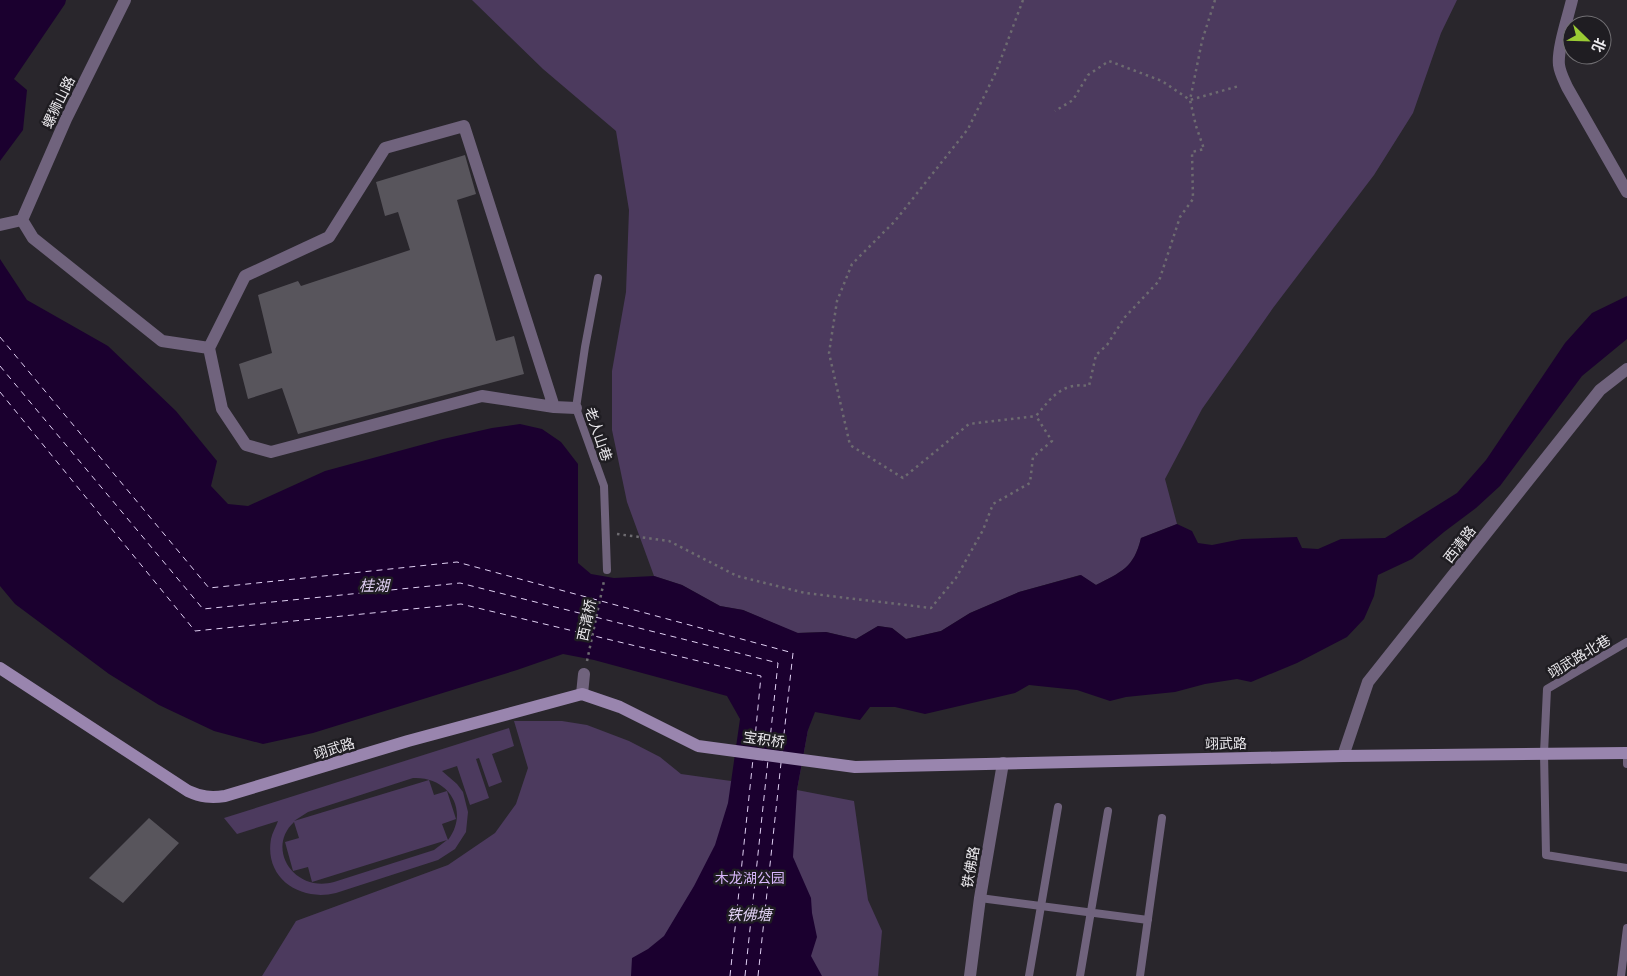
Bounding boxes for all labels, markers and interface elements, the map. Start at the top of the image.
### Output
north arrow [1562,15,1612,65]
text: 北 [1588,35,1611,55]
street label: 螺狮山路 [37,73,79,131]
street label: 老人山巷 [581,404,617,464]
street label: 西清路 [1439,522,1479,566]
water label: 桂湖 [359,575,391,596]
street label: 西清桥 [572,597,600,643]
street label: 翊武路北巷 [1544,630,1614,682]
street label: 宝积桥 [742,727,786,751]
street label: 翊武路 [311,733,357,763]
street label: 翊武路 [1205,733,1247,753]
street label: 铁佛路 [957,845,983,889]
park label: 木龙湖公园 [715,868,785,887]
water label: 铁佛塘 [726,904,774,925]

